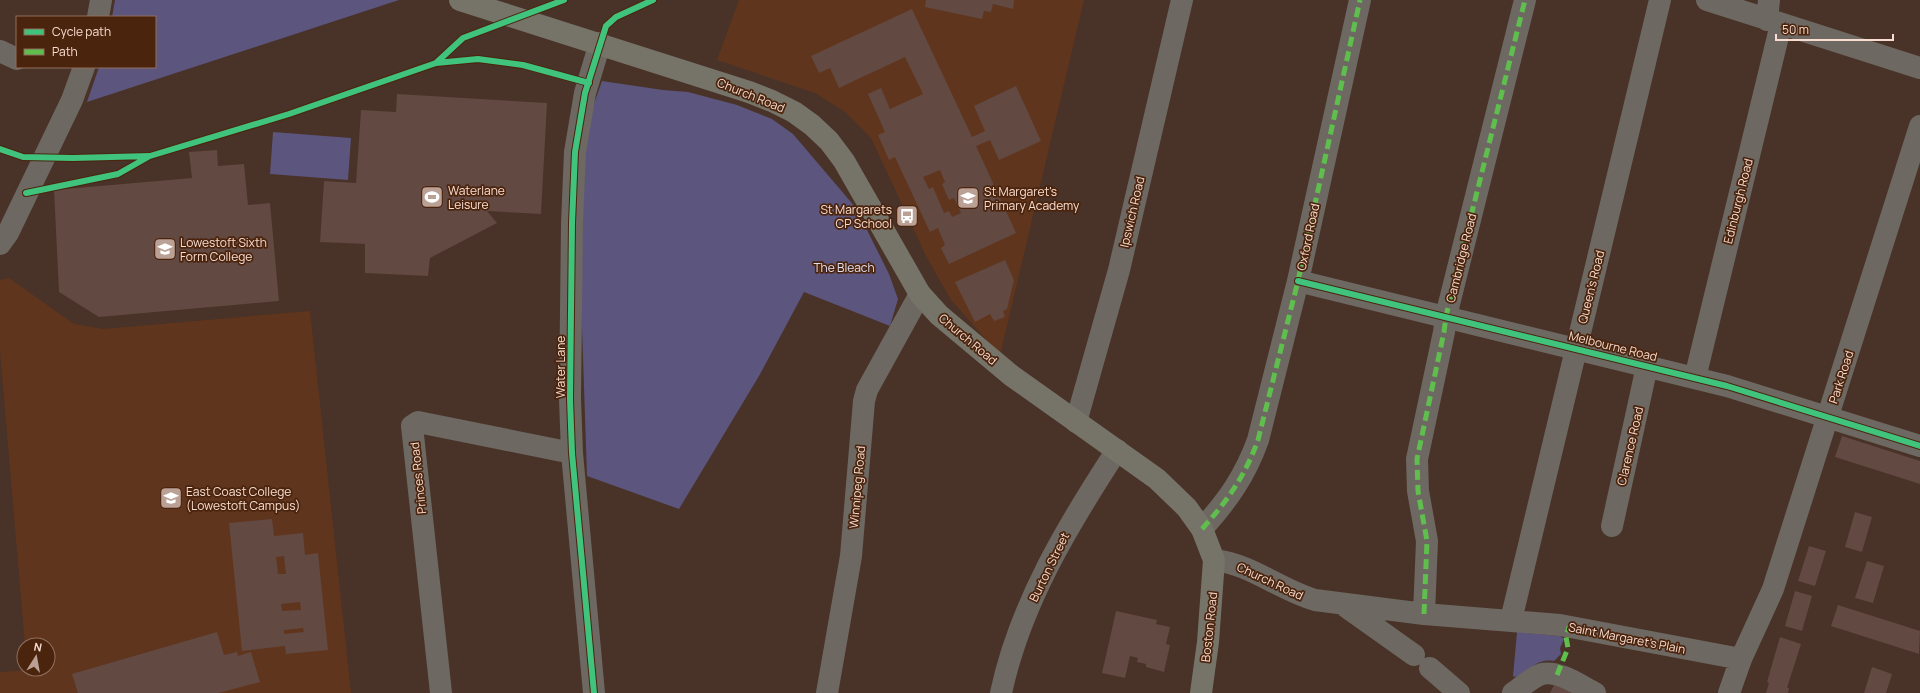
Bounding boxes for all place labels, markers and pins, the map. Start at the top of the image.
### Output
place label: Waterlane Leisure [448,182,505,213]
place label: St Margaret's Primary Academy [984,183,1080,214]
sports icon: Waterlane Leisure [419,184,445,210]
school or university icon: St Margaret's Primary Academy [955,185,981,211]
place label: St Margarets CP School [820,201,892,232]
bus stop icon: St Margarets CP School [894,203,920,229]
place label: Lowestoft Sixth Form College [180,234,267,265]
school or university icon: Lowestoft Sixth Form College [152,236,178,262]
place label: East Coast College (Lowestoft Campus) [186,483,300,514]
school or university icon: East Coast College (Lowestoft Campus) [158,485,184,511]

